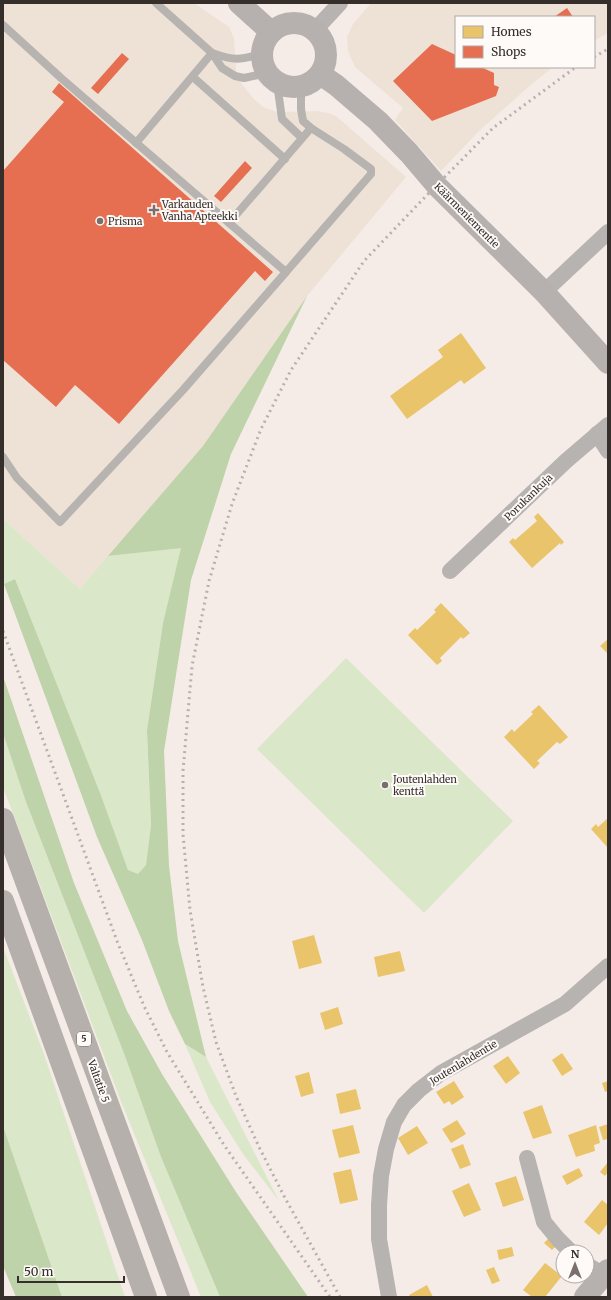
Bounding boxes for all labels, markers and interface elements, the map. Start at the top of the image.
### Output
legend [455,16,595,68]
text: Homes [491,24,532,39]
text: Shops [491,44,526,59]
street label: Käärmeniementie [431,180,502,251]
place label: Varkauden Vanha Apteekki [161,198,238,223]
marker: Varkauden Vanha Apteekki [149,205,159,215]
place label: Prisma [108,215,143,228]
marker: Prisma [95,216,105,226]
street label: Porukankuja [502,471,556,524]
place label: Joutenlahden kenttä [392,773,457,798]
marker: Joutenlahden kenttä [380,780,390,790]
road number: 5 [77,1032,91,1046]
street label: Joutenlahdentie [426,1037,499,1088]
street label: Valtatie 5 [84,1057,112,1104]
north arrow [555,1244,595,1284]
text: N [571,1247,580,1261]
scale bar [18,1258,124,1284]
text: 50 m [24,1264,53,1279]

